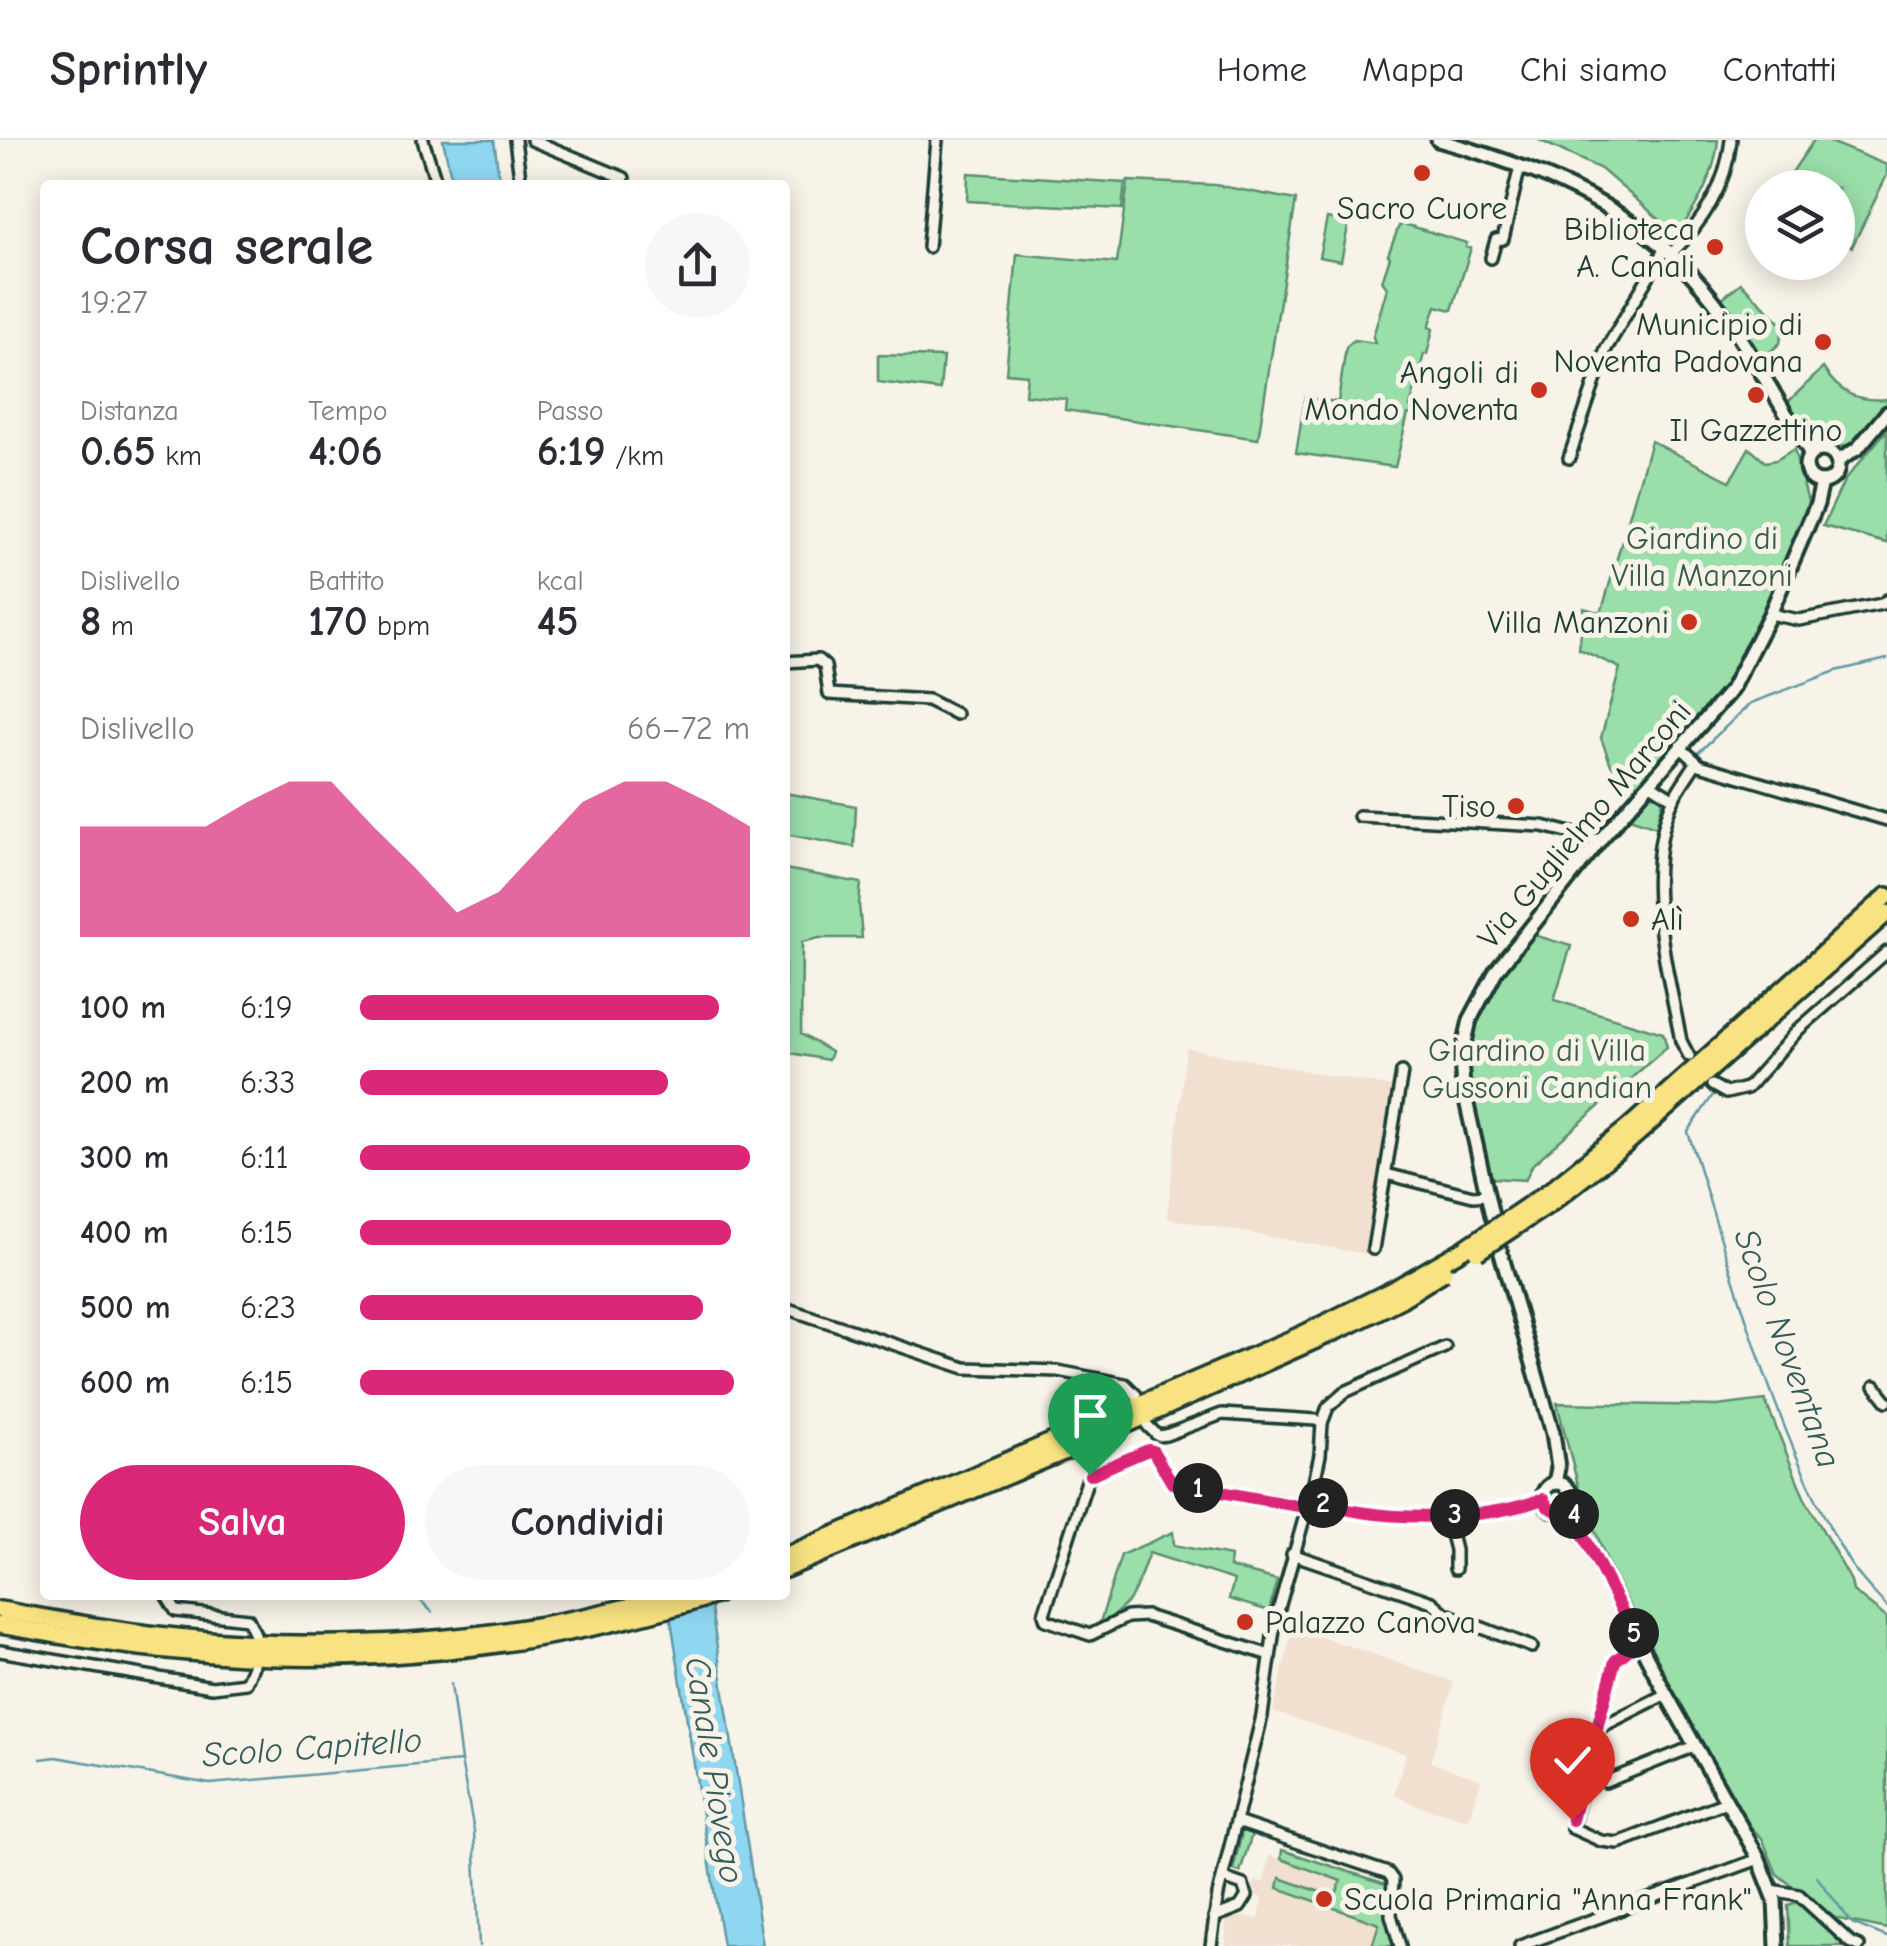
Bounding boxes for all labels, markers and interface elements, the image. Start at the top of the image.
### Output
text: Sprintly [50,42,207,97]
text: Home [1217,49,1307,90]
text: Mappa [1362,49,1465,90]
text: Chi siamo [1520,49,1668,90]
text: Contatti [1723,49,1837,90]
marker: Sacro Cuore [1411,162,1433,184]
map controls [1745,170,1855,280]
button: layers [1745,170,1855,280]
place label: Sacro Cuore [1337,190,1507,227]
place label: Biblioteca A. Canali [1564,211,1695,285]
button: share [645,213,750,318]
text: Corsa serale [80,214,373,278]
marker: Biblioteca A. Canali [1704,236,1726,258]
text: 19:27 [80,284,147,321]
place label: Municipio di Noventa Padovana [1553,306,1803,380]
marker: Municipio di Noventa Padovana [1812,331,1834,353]
place label: Angoli di Mondo Noventa [1304,354,1519,428]
marker: Angoli di Mondo Noventa [1528,379,1550,401]
marker: Il Gazzettino [1745,384,1767,406]
text: Distanza [80,395,179,427]
text: Tempo [308,395,388,427]
text: Passo [537,395,604,427]
place label: Il Gazzettino [1670,412,1842,449]
text: 0.65 [80,427,156,476]
text: 4:06 [308,427,383,476]
text: 6:19 [537,427,606,476]
text: km [156,440,202,472]
text: /km [606,440,664,472]
park label: Giardino di Villa Manzoni [1611,520,1793,594]
text: Dislivello [80,565,180,597]
text: Battito [308,565,385,597]
text: kcal [537,565,584,597]
text: 8 [80,597,102,646]
text: 170 [308,597,368,646]
text: 45 [537,597,579,646]
place label: Villa Manzoni [1487,604,1669,641]
text: m [102,610,134,642]
text: bpm [368,610,430,642]
marker: Villa Manzoni [1678,611,1700,633]
street label: Via Guglielmo Marconi [1470,693,1699,956]
text: Dislivello [80,710,195,747]
text: 66–72 m [627,710,750,747]
place label: Tiso [1442,788,1496,825]
marker: Tiso [1505,795,1527,817]
place label: Alì [1651,901,1684,938]
marker: Alì [1620,908,1642,930]
text: 100 m [80,989,166,1026]
text: 6:19 [240,989,293,1026]
park label: Giardino di Villa Gussoni Candian [1422,1032,1652,1106]
text: 200 m [80,1064,169,1101]
text: 6:33 [240,1064,296,1101]
text: 300 m [80,1139,169,1176]
text: 6:11 [240,1139,288,1176]
text: 400 m [80,1214,168,1251]
text: 6:15 [240,1214,293,1251]
water label: Scolo Noventana [1725,1223,1850,1473]
text: 500 m [80,1289,170,1326]
text: 6:23 [240,1289,296,1326]
text: 600 m [80,1364,170,1401]
text: 6:15 [240,1364,293,1401]
pin [1048,1373,1133,1476]
icon: arrive [1063,1388,1118,1443]
pin: 1 [1173,1463,1223,1513]
button: Salva [80,1465,405,1580]
button: Condividi [425,1465,750,1580]
text: 1 [1192,1472,1204,1504]
pin: 2 [1298,1478,1348,1528]
text: 2 [1316,1487,1330,1519]
pin: 3 [1430,1489,1480,1539]
pin: 4 [1549,1489,1599,1539]
text: 3 [1448,1498,1462,1530]
text: 4 [1567,1498,1581,1530]
place label: Palazzo Canova [1265,1604,1476,1641]
pin: 5 [1609,1608,1659,1658]
marker: Palazzo Canova [1234,1611,1256,1633]
text: 5 [1627,1617,1641,1649]
water label: Canale Piovego [676,1654,753,1886]
pin [1530,1718,1615,1821]
water label: Scolo Capitello [201,1719,423,1776]
icon: check [1545,1733,1600,1788]
place label: Scuola Primaria "Anna Frank" [1344,1881,1752,1918]
marker: Scuola Primaria "Anna Frank" [1313,1888,1335,1910]

